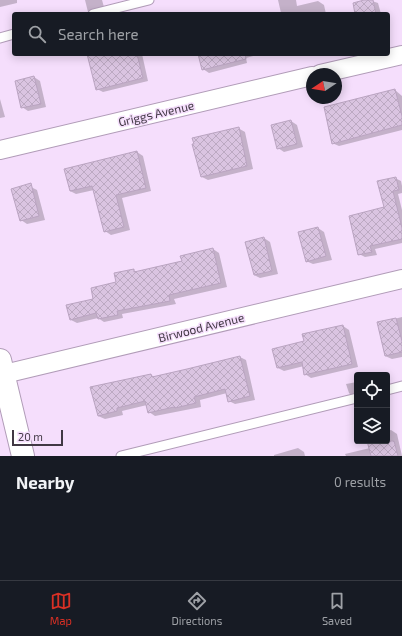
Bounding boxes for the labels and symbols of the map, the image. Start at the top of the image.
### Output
north arrow [306,68,342,104]
street label: Griggs Avenue [117,97,195,129]
street label: Birwood Avenue [157,310,245,344]
scale bar [12,428,63,447]

